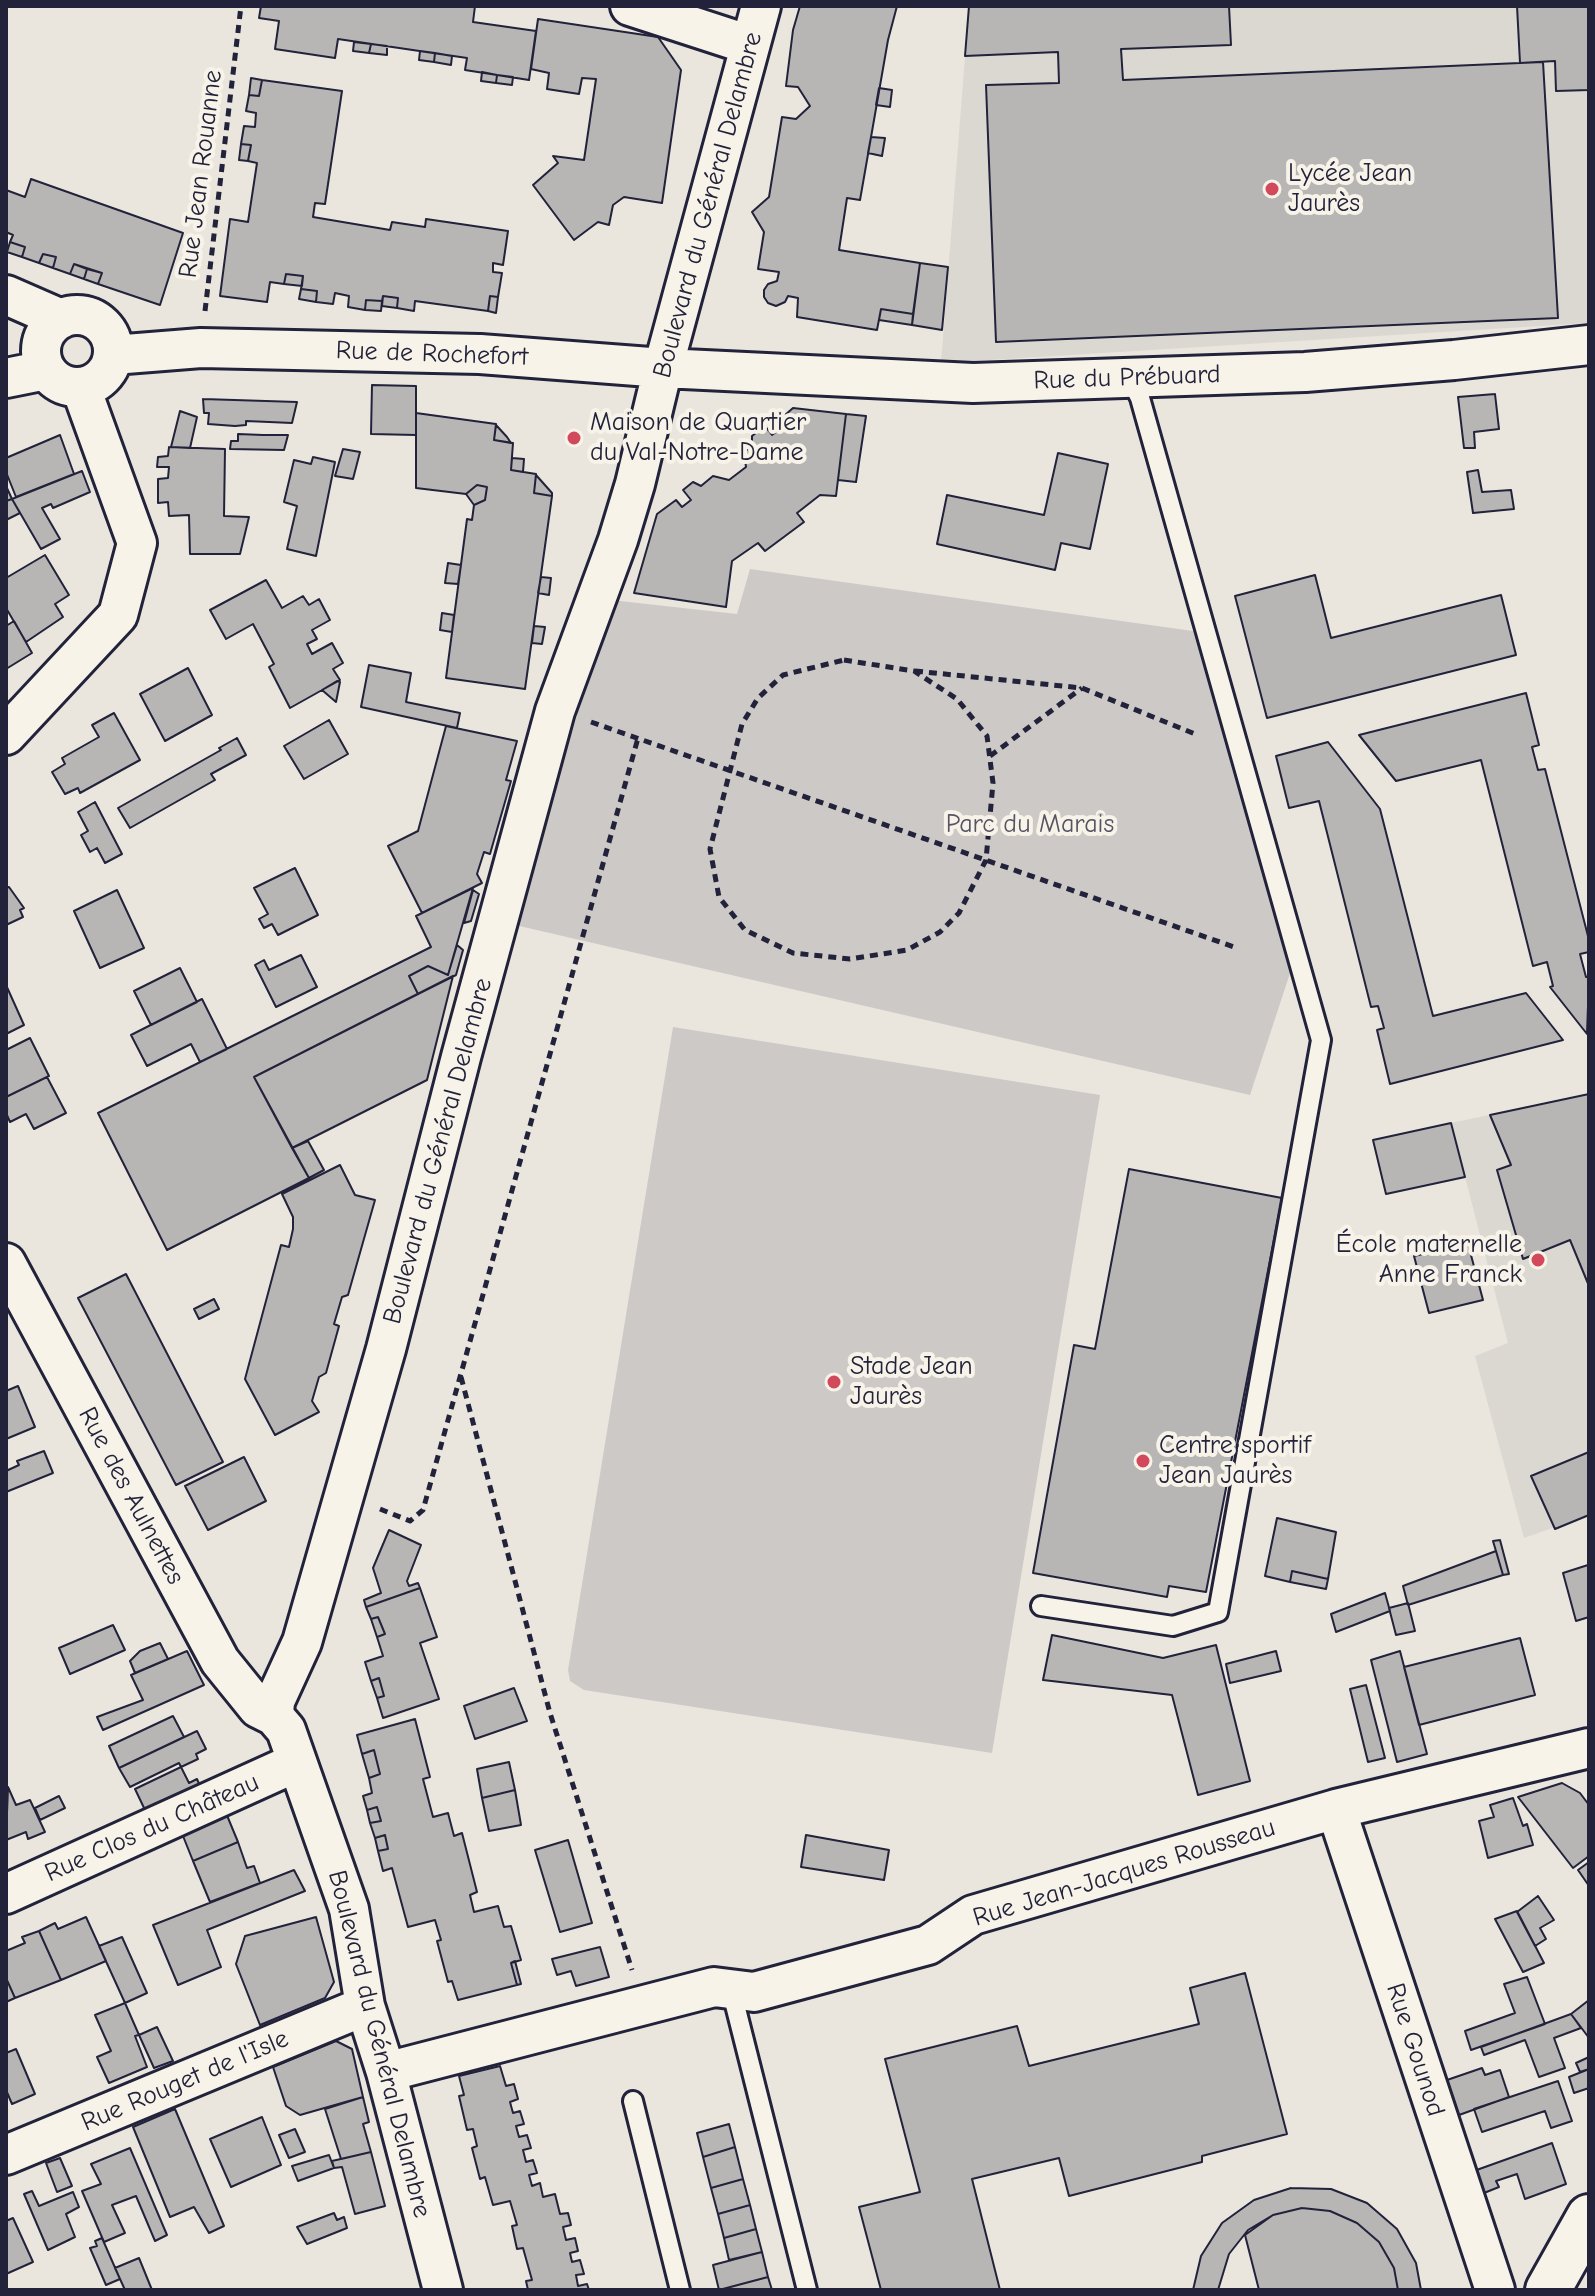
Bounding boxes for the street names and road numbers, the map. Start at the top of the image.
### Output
street label: Boulevard du Général Delambre [647,29,769,381]
street label: Rue Jean Rouanne [173,68,229,280]
street label: Rue de Rochefort [335,335,529,373]
street label: Rue du Prébuard [1033,359,1221,397]
street label: Boulevard du Général Delambre [377,975,499,1327]
street label: Rue des Aulnettes [71,1402,191,1590]
street label: Rue Clos du Château [40,1767,264,1889]
street label: Rue Jean-Jacques Rousseau [969,1812,1279,1934]
street label: Boulevard du Général Delambre [321,1867,437,2221]
street label: Rue Gounod [1379,1980,1451,2120]
street label: Rue Rouget de l'Isle [77,2023,293,2139]

